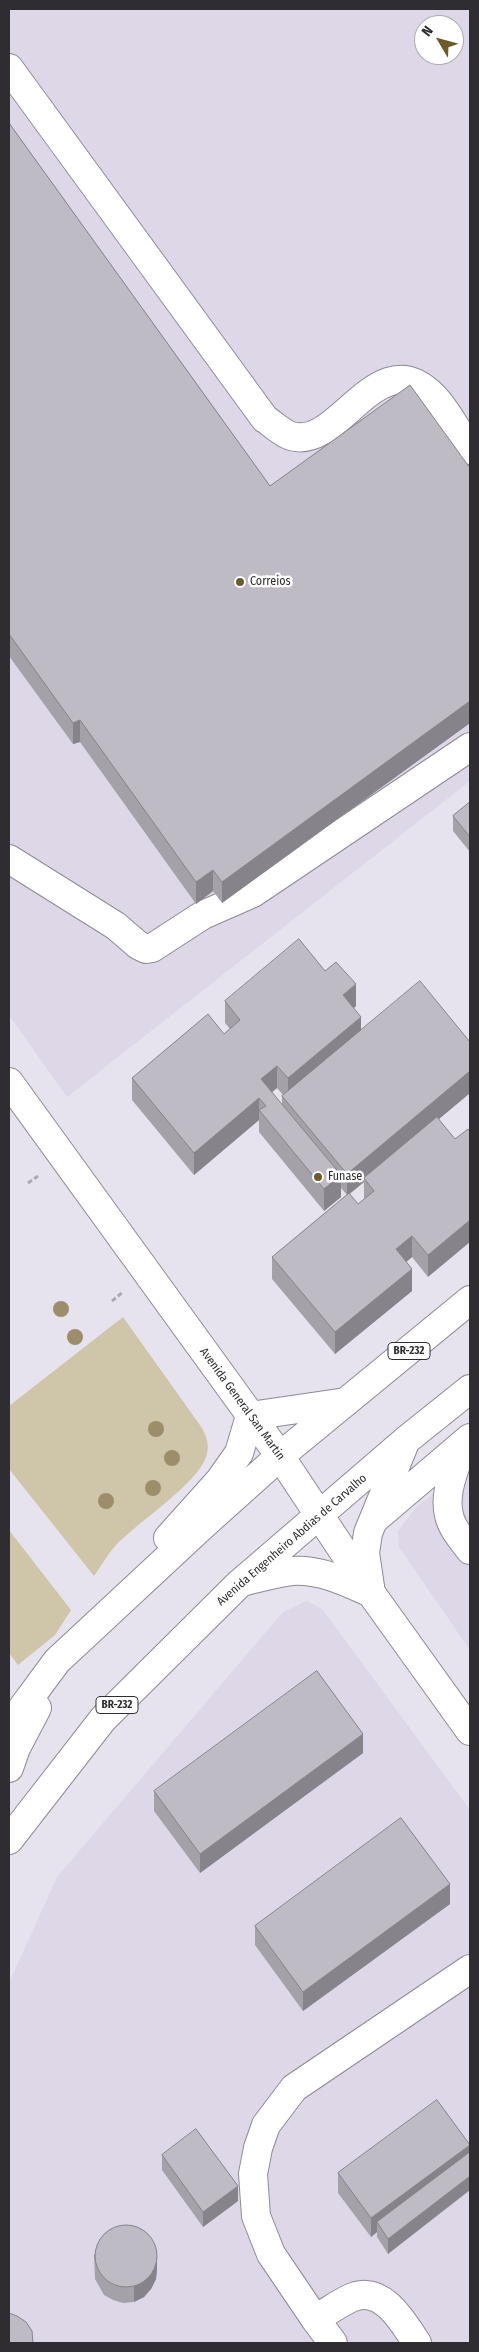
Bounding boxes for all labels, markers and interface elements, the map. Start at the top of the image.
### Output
north arrow [414,15,464,65]
text: N [418,23,437,40]
place label: Correios [250,575,291,589]
marker: Correios [234,576,246,588]
place label: Funase [328,1170,362,1184]
marker: Funase [312,1171,324,1183]
road number: BR-232 [388,1342,430,1360]
street label: Avenida General San Martin [196,1345,288,1463]
street label: Avenida Engenheiro Abdias de Carvalho [214,1471,370,1609]
road number: BR-232 [96,1696,138,1714]

